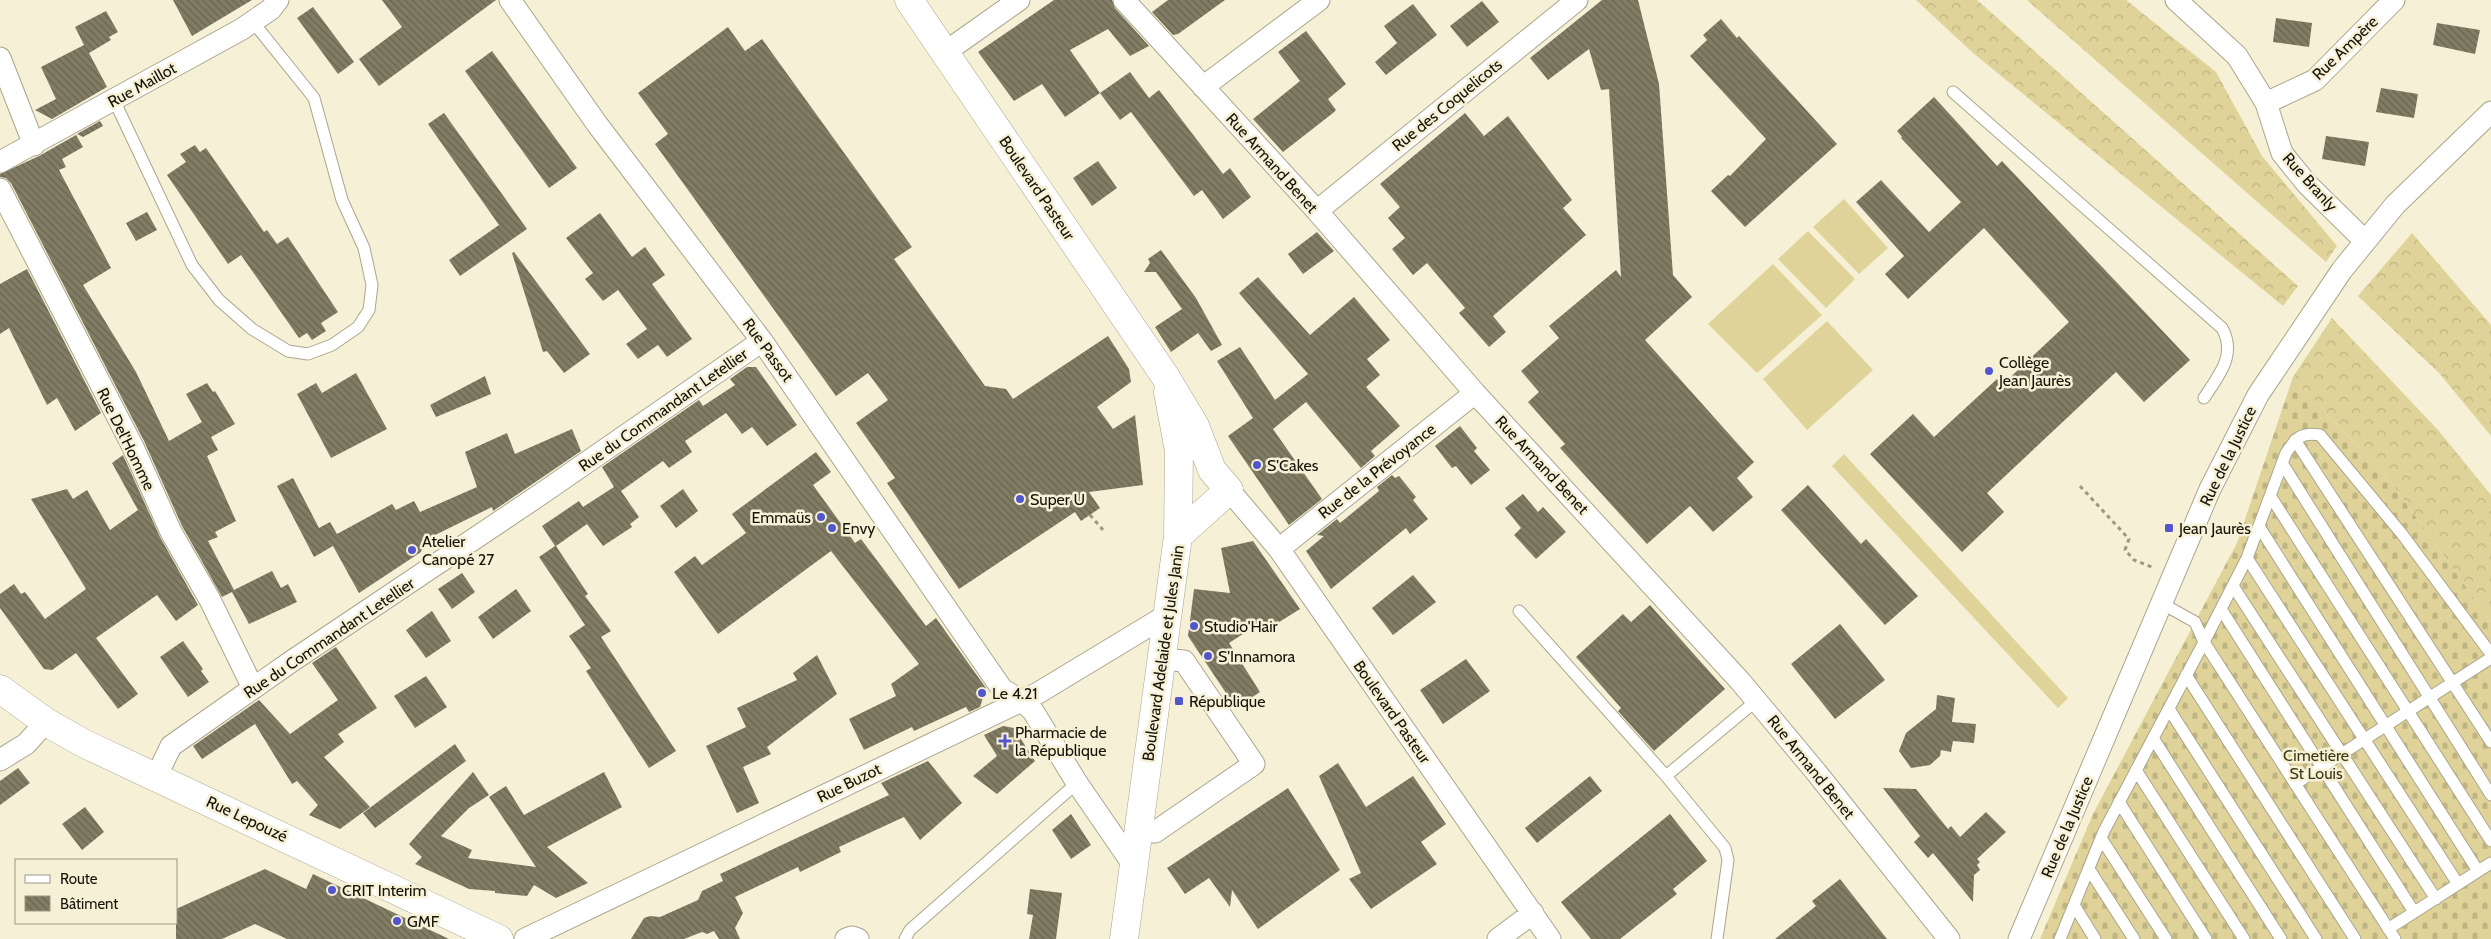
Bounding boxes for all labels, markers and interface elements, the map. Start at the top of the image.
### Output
street label: Rue Ampère [2308,12,2382,84]
street label: Rue des Coquelicots [1388,55,1506,155]
street label: Rue Maillot [105,58,180,112]
street label: Rue Armand Benet [1222,109,1322,217]
street label: Boulevard Pasteur [995,132,1079,244]
street label: Rue Branly [2279,149,2341,215]
street label: Rue Passot [739,315,798,386]
street label: Rue du Commandant Letellier [575,344,752,476]
place label: Collège Jean Jaurès [1998,353,2071,390]
marker: Collège Jean Jaurès [1983,365,1995,377]
street label: Rue Del'Homme [93,385,159,493]
street label: Rue de la Justice [2196,403,2260,509]
street label: Rue Armand Benet [1491,412,1593,519]
street label: Rue de la Prévoyance [1315,419,1439,523]
place label: S'Cakes [1267,456,1319,475]
marker: S'Cakes [1251,459,1263,471]
place label: Super U [1030,490,1085,509]
marker: Super U [1014,493,1026,505]
place label: Emmaüs [752,508,811,527]
marker: Emmaüs [815,511,827,523]
place label: Envy [842,519,875,538]
place label: Jean Jaurès [2178,519,2251,538]
marker: Envy [826,522,838,534]
marker: Jean Jaurès [2163,522,2175,534]
place label: Atelier Canopé 27 [422,532,494,569]
marker: Atelier Canopé 27 [406,544,418,556]
street label: Boulevard Adelaide et Jules Janin [1138,544,1188,762]
street label: Rue du Commandant Letellier [240,573,419,702]
place label: Studio'Hair [1204,617,1279,636]
marker: Studio'Hair [1188,620,1200,632]
place label: S'Innamora [1218,647,1295,666]
marker: S'Innamora [1202,650,1214,662]
street label: Boulevard Pasteur [1349,657,1435,768]
place label: Le 4.21 [992,684,1038,703]
marker: Le 4.21 [976,687,988,699]
place label: République [1189,692,1265,711]
marker: République [1173,695,1185,707]
street label: Rue Armand Benet [1763,711,1859,823]
place label: Pharmacie de la République [1015,723,1107,760]
marker: Pharmacie de la République [999,735,1011,747]
park label: Cimetière St Louis [2283,746,2349,783]
street label: Rue Buzot [814,759,885,807]
street label: Rue de la Justice [2037,773,2097,881]
street label: Rue Lepouzé [203,792,291,846]
legend [15,859,178,924]
text: Route [60,870,98,888]
place label: CRIT Interim [342,881,426,900]
marker: CRIT Interim [326,884,338,896]
text: Bâtiment [60,895,118,913]
place label: GMF [407,912,440,931]
marker: GMF [391,915,403,927]

